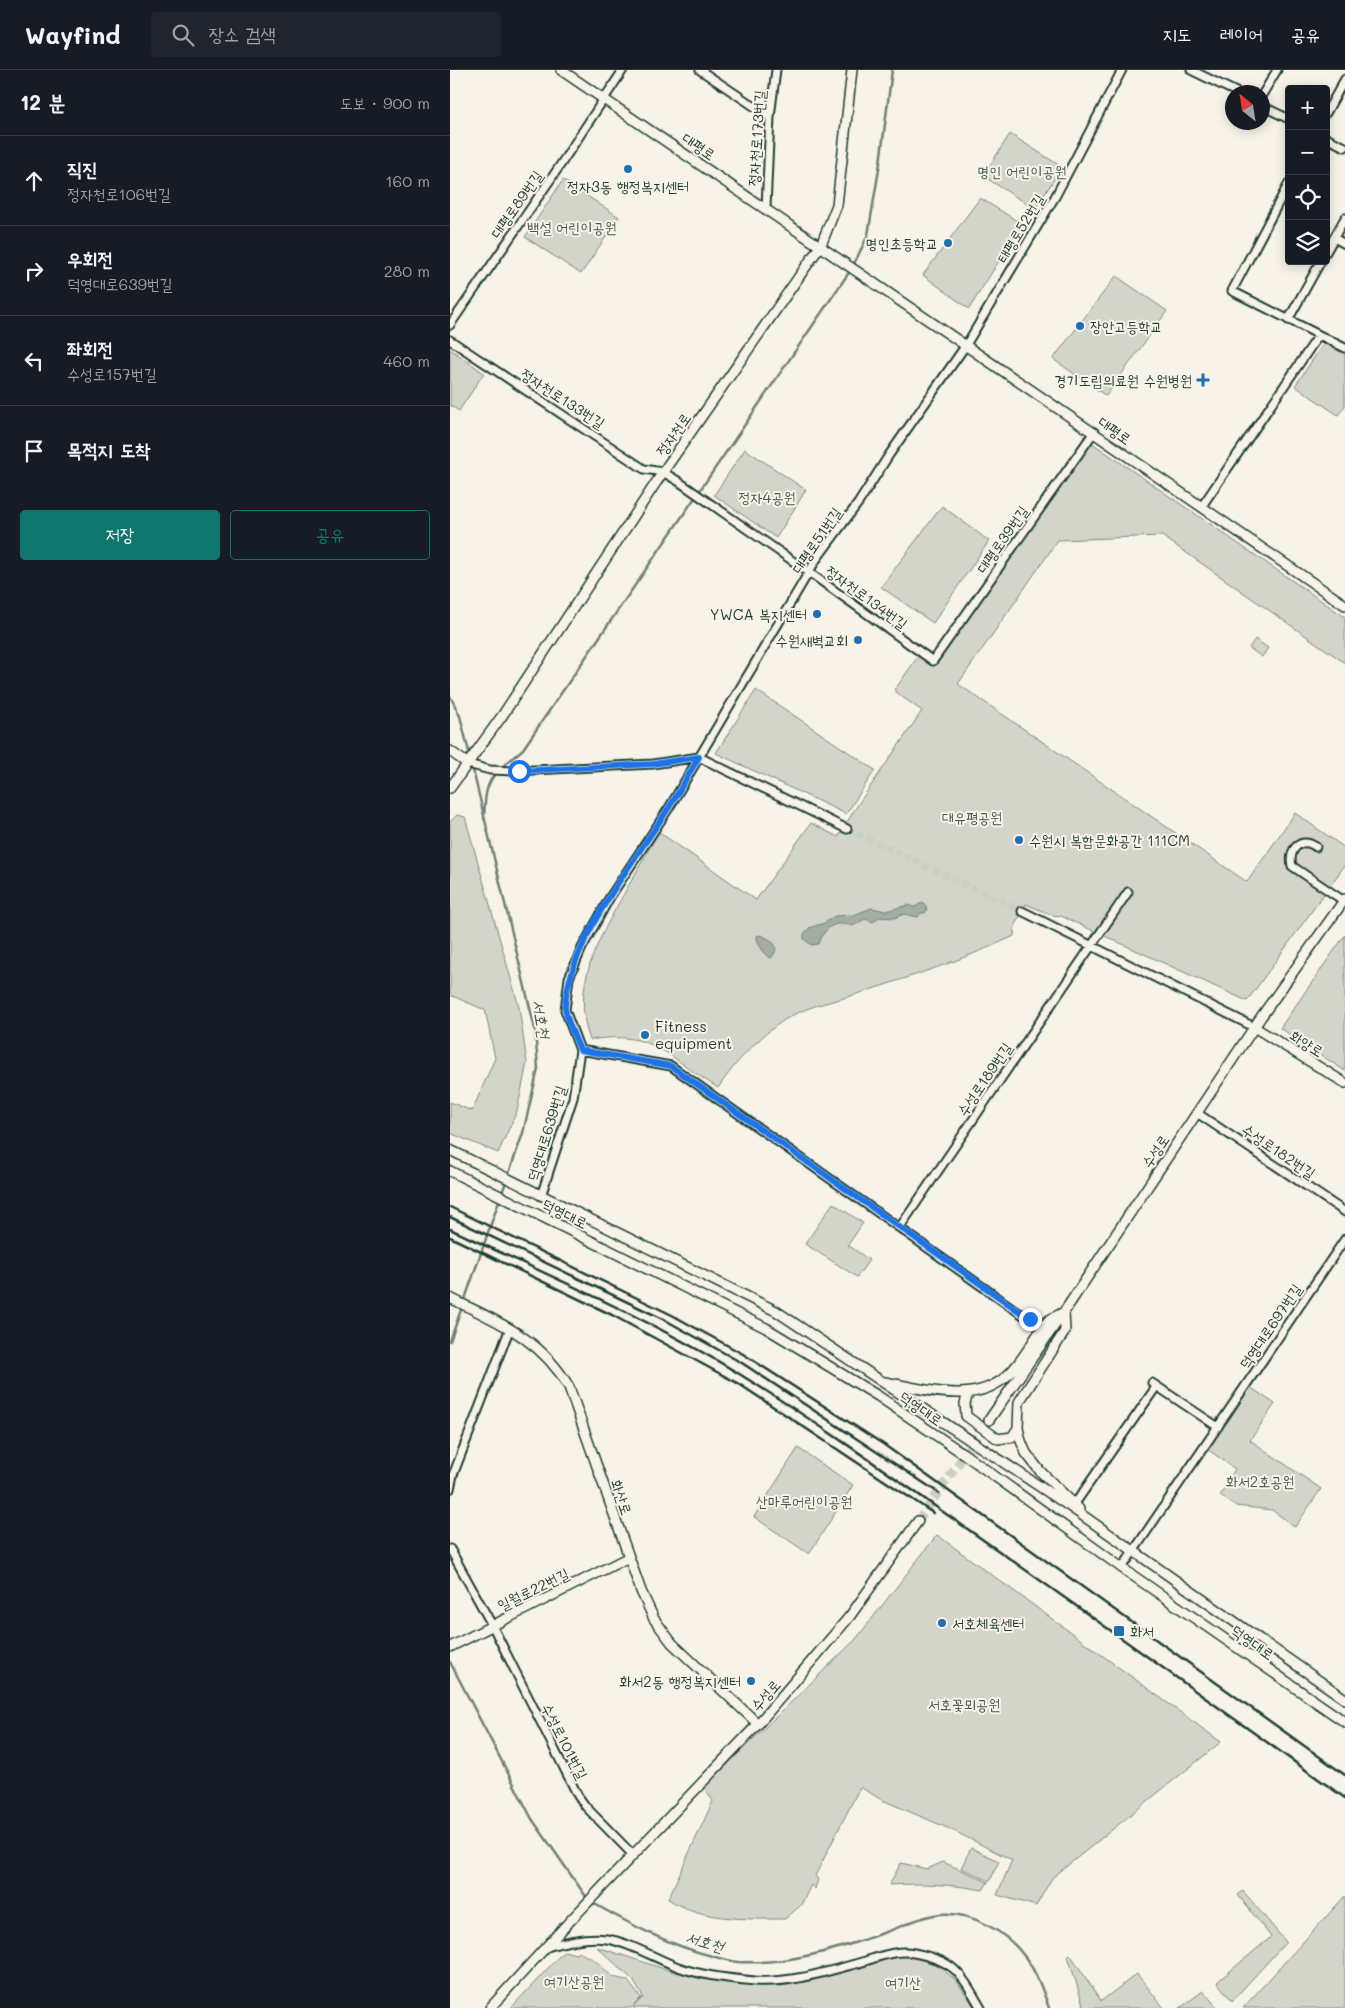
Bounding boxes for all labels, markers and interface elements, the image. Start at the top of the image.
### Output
search box [151,12,501,57]
text: Wayfind [25,19,121,50]
icon: search [169,21,197,49]
text: 장소 검색 [209,21,276,46]
text: 지도 [1163,22,1192,46]
text: 레이어 [1220,22,1263,46]
text: 공유 [1291,22,1320,46]
north arrow [1225,85,1270,130]
map controls [1285,85,1330,265]
button: + [1285,85,1330,130]
text: 12 분 [20,88,66,115]
street label: 정자천로173번길 [743,89,769,187]
text: 도보 · 900 m [340,92,430,113]
street label: 대평로 [678,128,720,164]
button: − [1285,130,1330,175]
text: 직진 [67,156,98,181]
park label: 명인 어린이공원 [977,161,1067,181]
marker: 정자3동 행정복지센터 [622,163,634,175]
street label: 대평로89번길 [485,166,547,242]
icon: ahead [20,167,48,195]
text: 160 m [385,170,430,191]
button: locate [1285,175,1330,220]
place label: 정자3동 행정복지센터 [567,176,689,196]
text: 정자천로106번길 [67,183,171,204]
street label: 태평로52번길 [991,190,1049,266]
park label: 백설 어린이공원 [527,217,617,237]
button: layers [1285,220,1330,265]
place label: 명인초등학교 [866,233,938,253]
marker: 명인초등학교 [942,237,954,249]
text: 우회전 [67,246,113,271]
icon: right [20,257,48,285]
text: 280 m [384,260,430,281]
text: 덕영대로639번길 [67,273,173,294]
place label: 장안고등학교 [1090,316,1162,336]
marker: 장안고등학교 [1074,320,1086,332]
text: 좌회전 [67,336,113,361]
icon: left [20,347,48,375]
text: 460 m [383,350,430,371]
text: 수성로157번길 [67,363,157,384]
street label: 정자천로133번길 [517,363,609,433]
place label: 경기도립의료원 수원병원 [1054,370,1192,390]
marker: 경기도립의료원 수원병원 [1196,373,1210,387]
street label: 정자천로 [651,408,695,460]
street label: 대평로 [1094,411,1136,449]
icon: arrive [20,437,48,465]
text: 목적지 도착 [67,437,150,462]
park label: 정자4공원 [738,487,796,507]
street label: 대평로39번길 [971,501,1033,577]
street label: 대평로51번길 [787,503,845,577]
button: 저장 [20,510,220,560]
button: 공유 [230,510,430,560]
street label: 정자천로134번길 [822,560,912,634]
place label: YWCA 복지센터 [710,604,807,624]
marker: YWCA 복지센터 [811,608,823,620]
place label: 수원새벽교회 [776,630,848,650]
marker: 수원새벽교회 [852,634,864,646]
route start [508,760,531,783]
park label: 대유평공원 [942,807,1002,827]
place label: 수원시 복합문화공간 111CM [1029,830,1190,850]
marker: 수원시 복합문화공간 111CM [1013,834,1025,846]
water label: 서호천 [528,998,556,1042]
place label: Fitness equipment [655,1016,732,1053]
street label: 화양로 [1286,1025,1328,1061]
marker: Fitness equipment [639,1029,651,1041]
street label: 수성로189번길 [952,1038,1016,1120]
street label: 덕영대로639번길 [522,1083,570,1183]
street label: 수성로182번길 [1238,1119,1320,1183]
street label: 수성로 [1137,1130,1173,1172]
street label: 덕영대로 [539,1193,591,1233]
street label: 덕영대로697번길 [1234,1280,1306,1372]
route end [1019,1308,1042,1331]
street label: 덕영대로 [895,1386,947,1430]
park label: 화서2호공원 [1226,1471,1294,1491]
street label: 화산로 [607,1477,637,1517]
park label: 산마루어린이공원 [756,1491,852,1511]
street label: 일월로22번길 [494,1563,572,1615]
place label: 서호체육센터 [952,1613,1024,1633]
marker: 서호체육센터 [936,1617,948,1629]
street label: 덕영대로 [1227,1620,1279,1664]
place label: 화서 [1130,1621,1154,1641]
marker: 화서 [1112,1624,1126,1638]
place label: 화서2동 행정복지센터 [619,1671,741,1691]
marker: 화서2동 행정복지센터 [745,1675,757,1687]
street label: 수성로 [746,1675,784,1715]
park label: 서호꽃뫼공원 [928,1694,1000,1714]
street label: 수성로101번길 [537,1699,593,1783]
water label: 서호천 [684,1926,729,1957]
park label: 여기산공원 [544,1971,604,1991]
park label: 여기산 [885,1972,921,1992]

